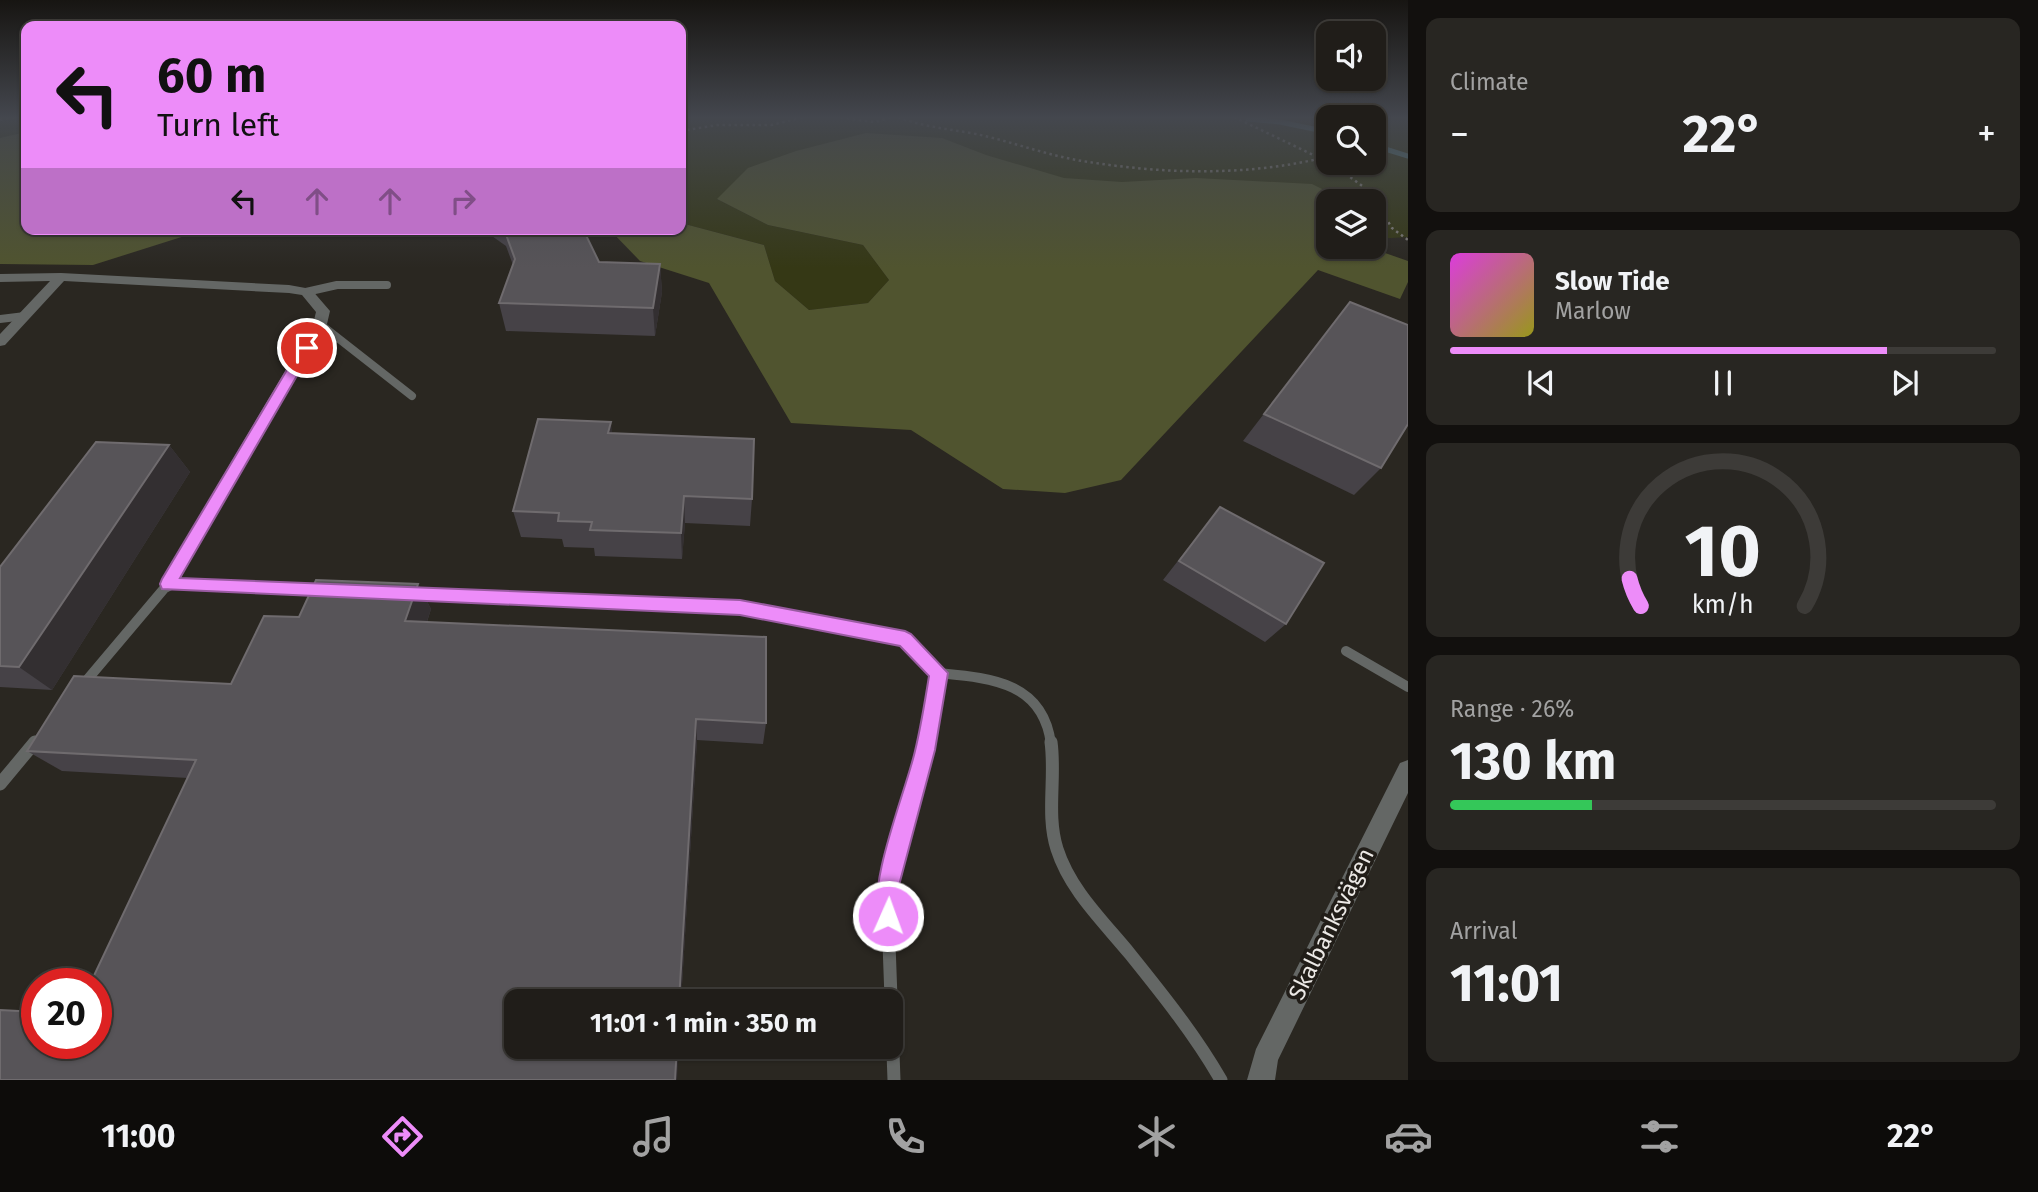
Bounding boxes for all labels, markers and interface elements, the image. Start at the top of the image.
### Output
map controls [1316,21,1386,259]
button: sound [1316,21,1386,91]
text: 60 m [157,46,266,105]
icon: left [42,49,133,140]
text: Climate [1450,68,1529,96]
text: 22° [1683,103,1763,166]
button: search [1316,105,1386,175]
text: Turn left [157,106,279,144]
text: − [1450,111,1469,157]
text: + [1977,111,1996,157]
icon: left [225,182,263,220]
icon: ahead [298,182,336,220]
icon: ahead [371,182,409,220]
icon: right [444,182,482,220]
button: layers [1316,189,1386,259]
text: Slow Tide [1555,266,1670,297]
text: Marlow [1555,297,1631,325]
pin [277,318,337,378]
icon: arrive [288,329,326,367]
icon: previous [1522,364,1560,402]
icon: pause [1704,364,1742,402]
icon: next [1886,364,1924,402]
text: 10 [1685,508,1761,595]
text: km/h [1692,590,1754,620]
text: Range · 26% [1450,695,1574,723]
text: 130 km [1450,730,1617,793]
street label: Skalbanksvägen [1282,844,1380,1004]
position arrow [851,879,925,953]
text: Arrival [1450,917,1517,945]
text: 11:01 [1450,952,1563,1015]
speed limit sign: 20 [21,968,112,1059]
text: 11:01 · 1 min · 350 m [590,1008,817,1039]
icon: directions [378,1112,427,1161]
icon: music [629,1112,678,1161]
icon: phone [881,1112,930,1161]
icon: climate [1132,1112,1181,1161]
icon: car [1384,1112,1433,1161]
icon: filters [1635,1112,1684,1161]
text: 11:00 [101,1117,175,1155]
text: 22° [1887,1117,1937,1155]

